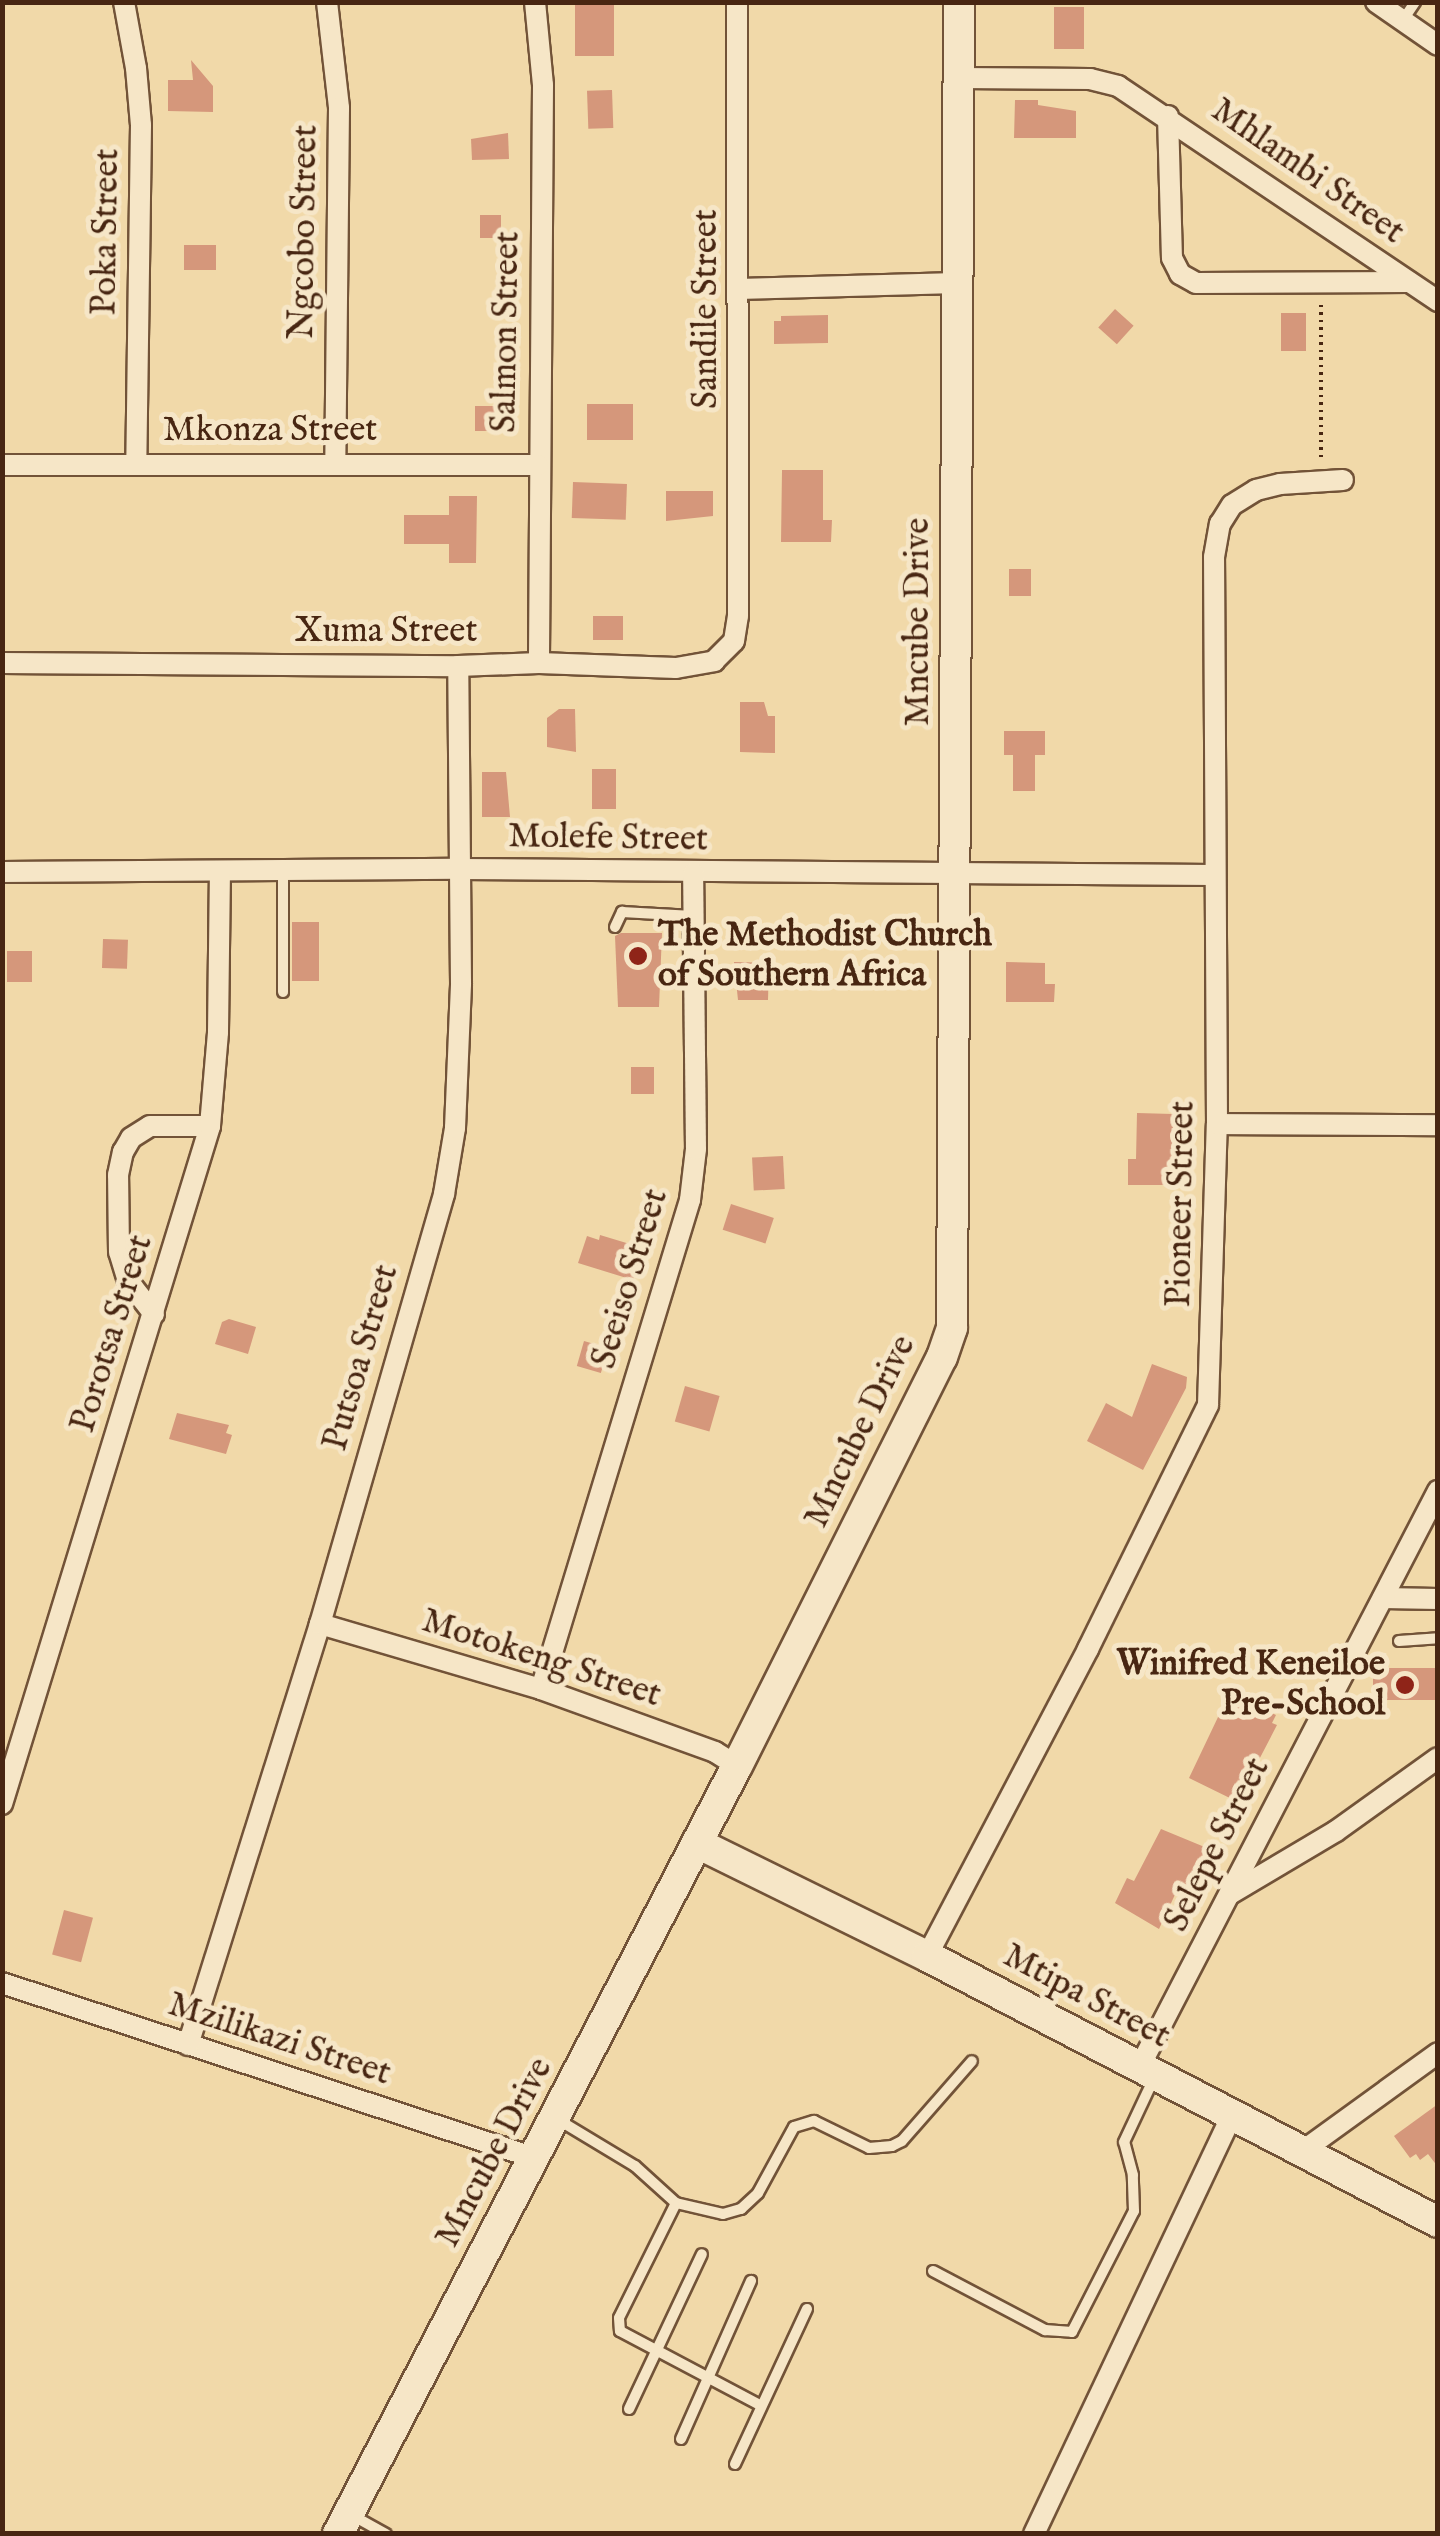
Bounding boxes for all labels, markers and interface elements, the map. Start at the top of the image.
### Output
street label: Mhlambi Street [1203,90,1411,254]
street label: Ngcobo Street [282,124,328,340]
street label: Poka Street [85,148,129,316]
street label: Sandile Street [686,209,728,409]
street label: Salmon Street [484,231,530,433]
street label: Mkonza Street [163,410,377,452]
street label: Mncube Drive [898,518,940,726]
street label: Xuma Street [295,611,477,653]
street label: Molefe Street [508,816,708,862]
place label: The Methodist Church of Southern Africa [658,915,992,997]
marker: The Methodist Church of Southern Africa [627,945,649,967]
street label: Pioneer Street [1159,1100,1205,1308]
street label: Seeiso Street [584,1184,678,1374]
street label: Porotsa Street [63,1230,163,1438]
street label: Putsoa Street [315,1260,409,1456]
street label: Mncube Drive [796,1329,926,1535]
street label: Motokeng Street [416,1601,666,1717]
place label: Winifred Keneiloe Pre-School [1117,1644,1385,1726]
marker: Winifred Keneiloe Pre-School [1394,1674,1416,1696]
street label: Selepe Street [1156,1751,1280,1939]
street label: Mtipa Street [996,1936,1176,2058]
street label: Mzilikazi Street [162,1984,396,2096]
street label: Mncube Drive [427,2051,563,2255]

